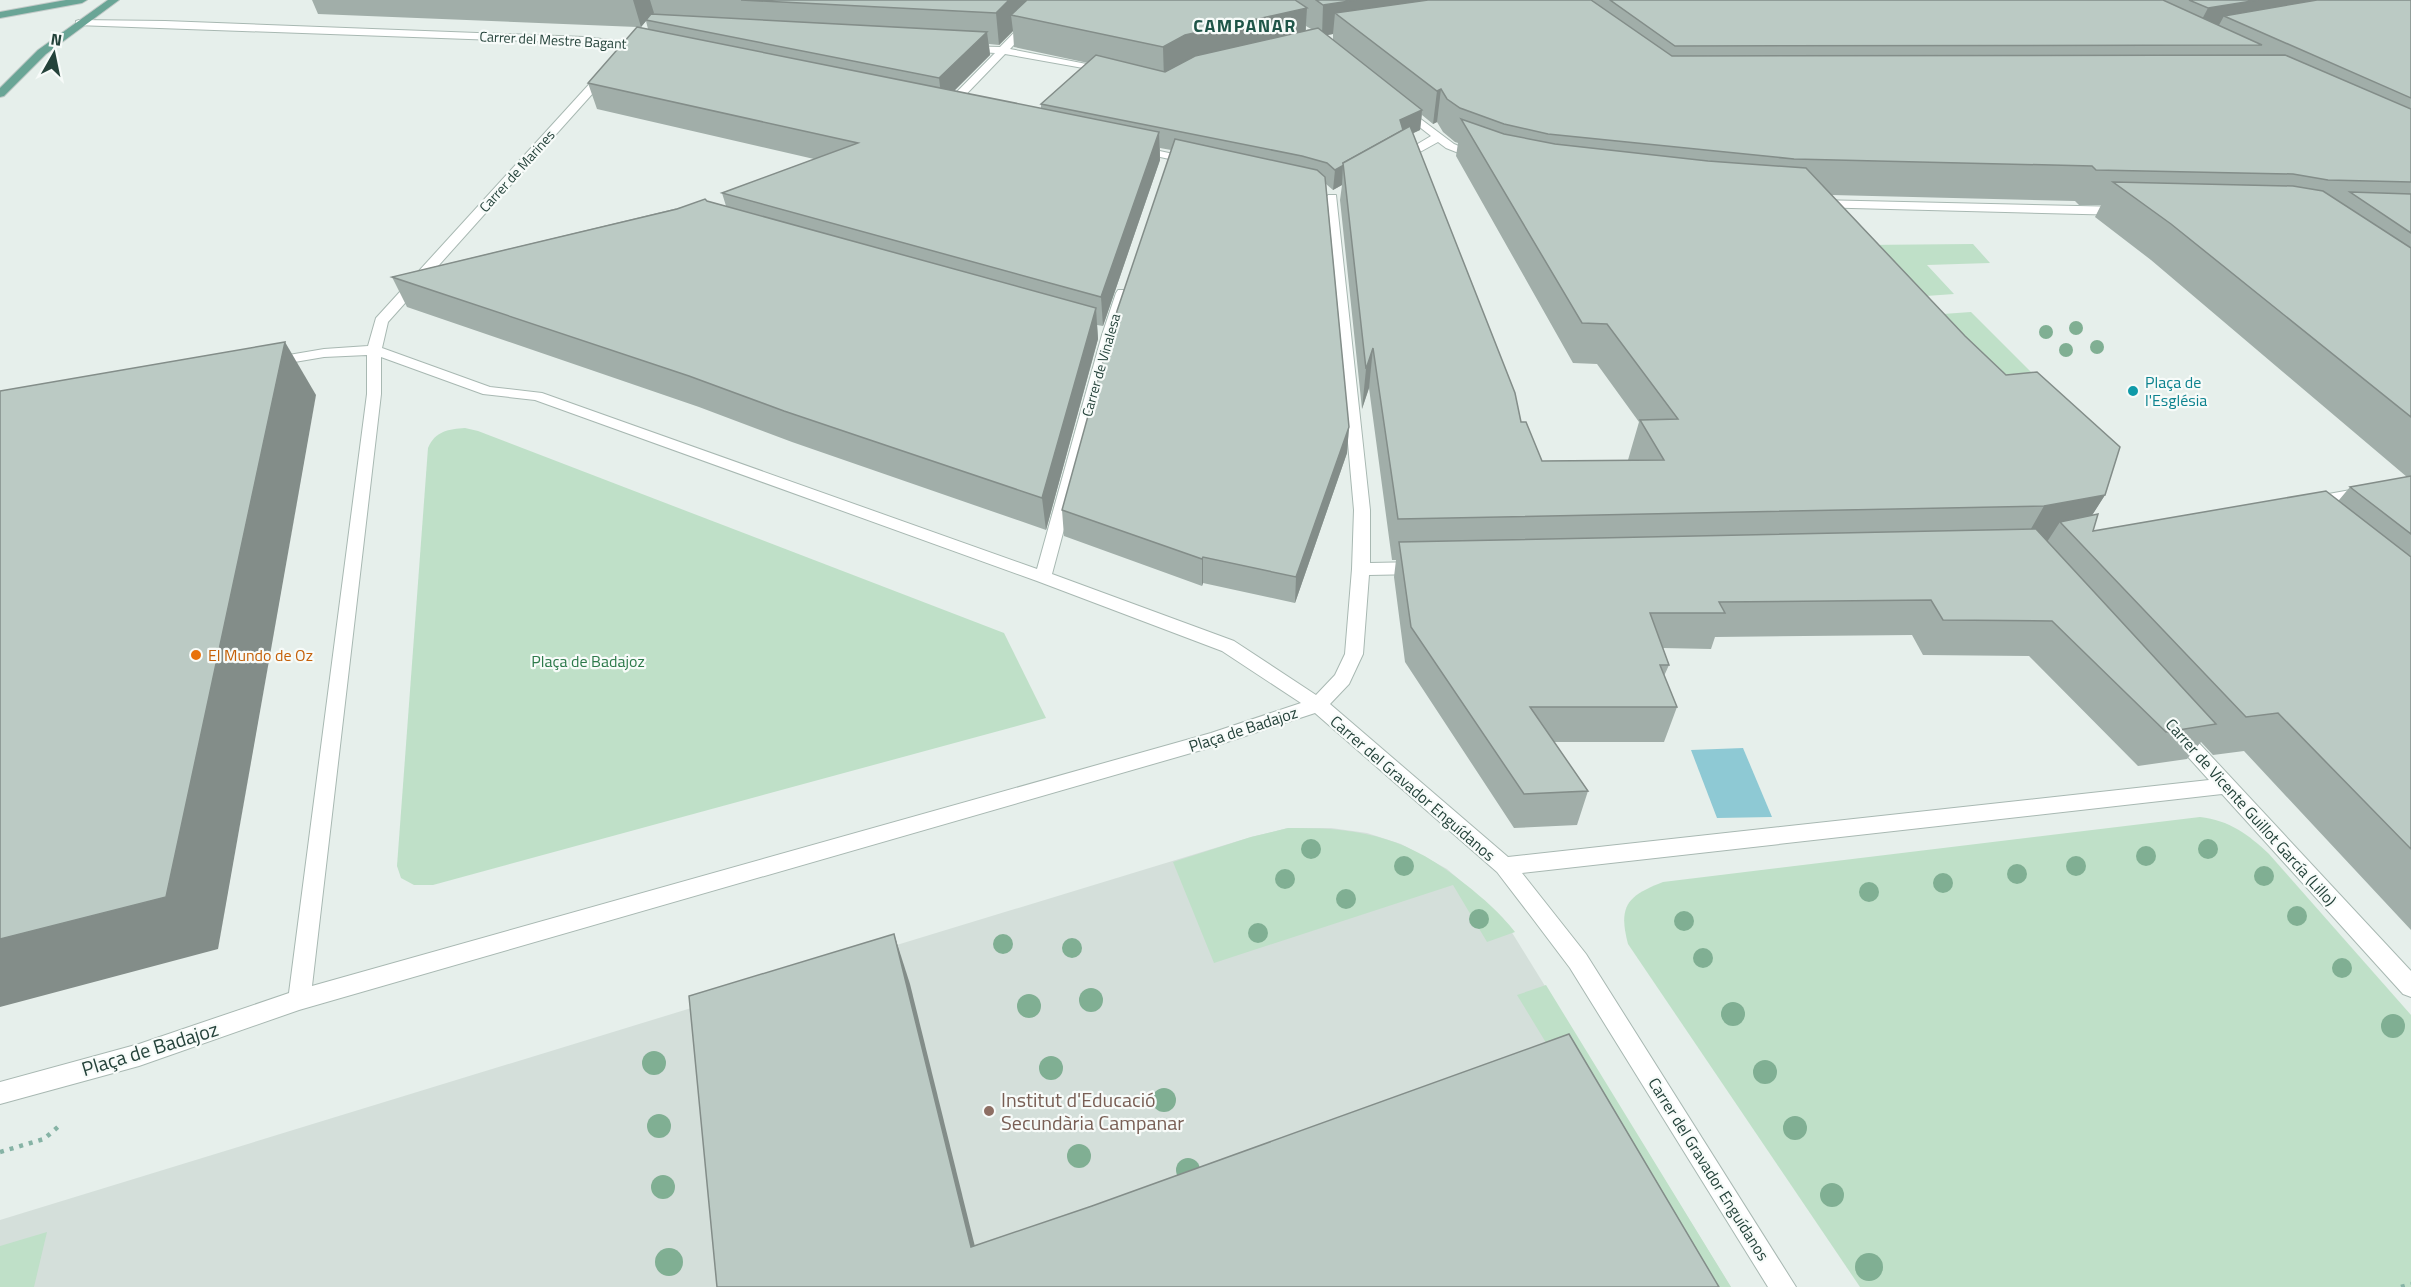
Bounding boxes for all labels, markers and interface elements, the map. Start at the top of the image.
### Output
district label: CAMPANAR [1193,12,1297,39]
north arrow [24,24,84,84]
street label: Carrer del Mestre Bagant [479,25,627,54]
text: N [49,26,64,52]
street label: Carrer de Marines [474,125,559,217]
street label: Carrer de Vinalesa [1076,311,1125,419]
place label: Plaça de l'Església [2145,370,2207,412]
marker: Plaça de l'Església [2126,384,2140,398]
place label: El Mundo de Oz [208,643,313,667]
marker: El Mundo de Oz [189,648,203,662]
park label: Plaça de Badajoz [531,649,645,673]
street label: Plaça de Badajoz [1185,700,1301,758]
street label: Carrer del Gravador Enguídanos [1325,709,1501,867]
street label: Carrer de Vicente Guillot García (Lillo) [2160,713,2342,911]
street label: Plaça de Badajoz [78,1013,222,1084]
street label: Carrer del Gravador Enguídanos [1643,1073,1775,1265]
place label: Institut d'Educació Secundària Campanar [1001,1084,1184,1138]
marker: Institut d'Educació Secundària Campanar [982,1104,996,1118]

